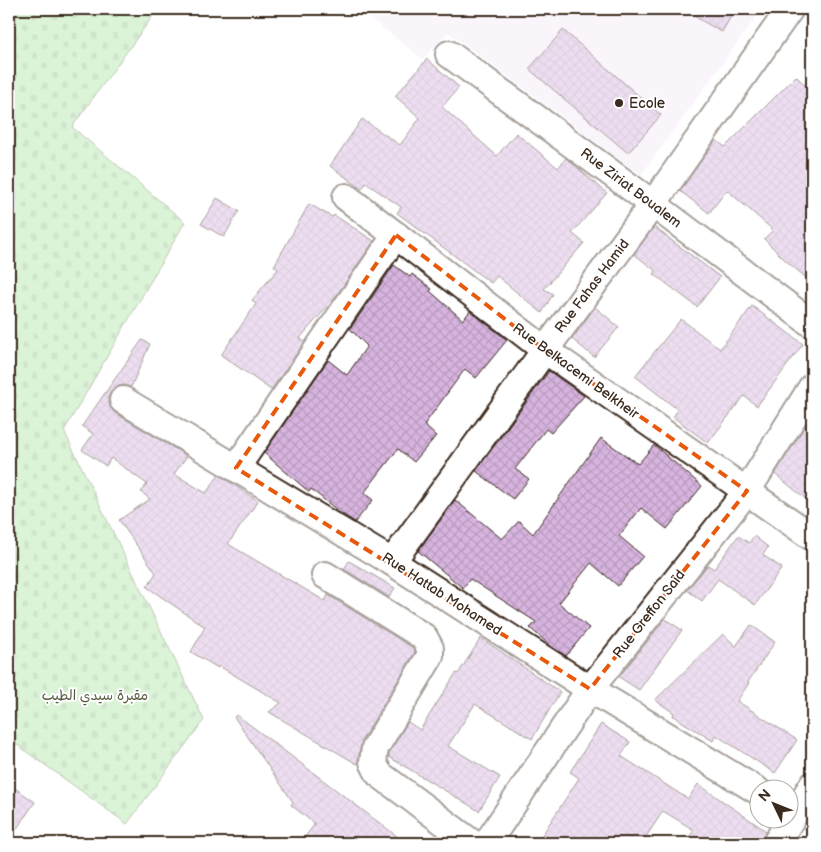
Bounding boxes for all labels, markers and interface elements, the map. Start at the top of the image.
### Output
place label: Ecole [629,95,665,112]
marker: Ecole [613,97,625,109]
street label: Rue Ziriat Boualem [577,144,685,232]
street label: Rue Fahas Hamid [551,236,633,336]
street label: Rue Belkacemi Belkheir [510,319,643,423]
street label: Rue Hattab Mohamed [379,549,505,639]
street label: Rue Greffon Saïd [609,566,689,662]
park label: مقبرة سيدي الطيب [42,687,148,706]
north arrow [748,780,798,830]
text: N [755,786,775,805]

